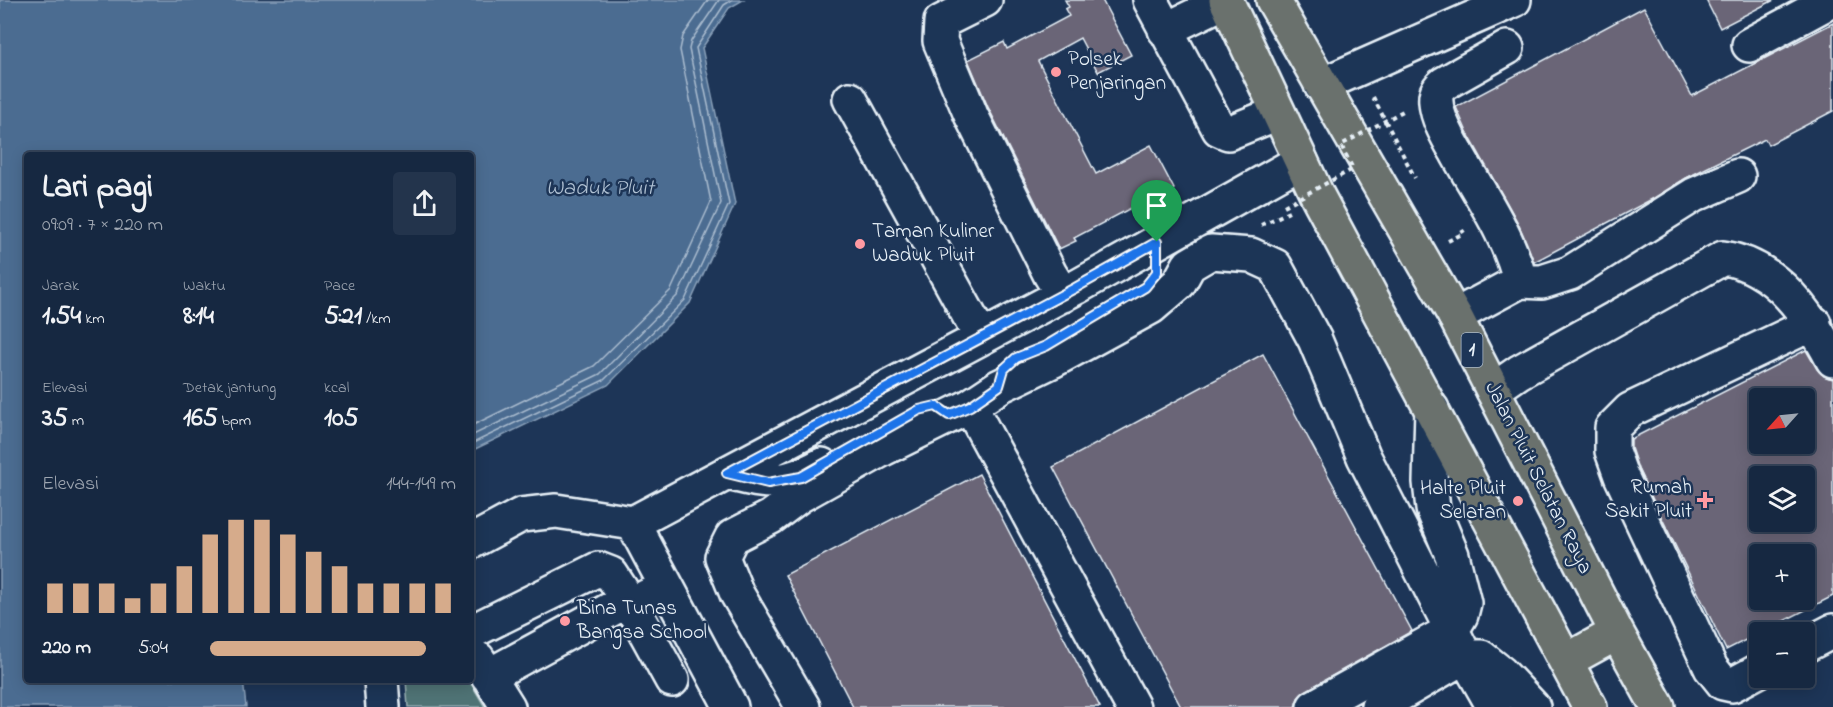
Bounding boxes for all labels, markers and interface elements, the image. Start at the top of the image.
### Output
place label: Polsek Penjaringan [1068,45,1166,101]
marker: Polsek Penjaringan [1049,65,1063,79]
text: Lari pagi [42,164,153,212]
button: share [393,172,456,235]
water label: Waduk Pluit [546,173,657,205]
pin [1131,180,1182,242]
icon: arrive [1140,189,1173,222]
text: 09:09 · 7 × 220 m [42,211,163,240]
place label: Taman Kuliner Waduk Pluit [872,217,995,271]
marker: Taman Kuliner Waduk Pluit [853,237,867,251]
text: Jarak [42,274,79,298]
text: Waktu [183,274,226,298]
text: Pace [324,274,355,298]
text: 1.54 [42,298,81,336]
text: 8:14 [183,298,214,336]
text: 5:21 [324,298,362,336]
text: km [81,307,105,331]
text: /km [362,307,391,331]
road number: 1 [1462,333,1482,367]
text: Elevasi [42,376,87,400]
text: Detak jantung [183,376,276,400]
text: kcal [324,376,349,400]
street label: Jalan Pluit Selatan Raya [1475,377,1600,580]
north arrow [1749,388,1815,454]
map controls [1749,388,1815,688]
text: 35 [42,400,68,438]
text: 165 [183,400,218,438]
text: 105 [324,400,358,438]
text: m [68,409,84,433]
text: bpm [218,409,251,433]
button: layers [1749,466,1815,532]
text: Elevasi [42,470,99,499]
text: 144–149 m [386,470,456,499]
place label: Rumah Sakit Pluit [1605,473,1692,527]
place label: Halte Pluit Selatan [1420,474,1506,528]
marker: Rumah Sakit Pluit [1696,491,1714,509]
marker: Halte Pluit Selatan [1511,494,1525,508]
button: + [1749,544,1815,610]
place label: Bina Tunas Bangsa School [576,594,707,650]
marker: Bina Tunas Bangsa School [558,614,572,628]
button: − [1749,622,1815,688]
text: 220 m [42,634,91,663]
text: 5:04 [138,634,168,663]

